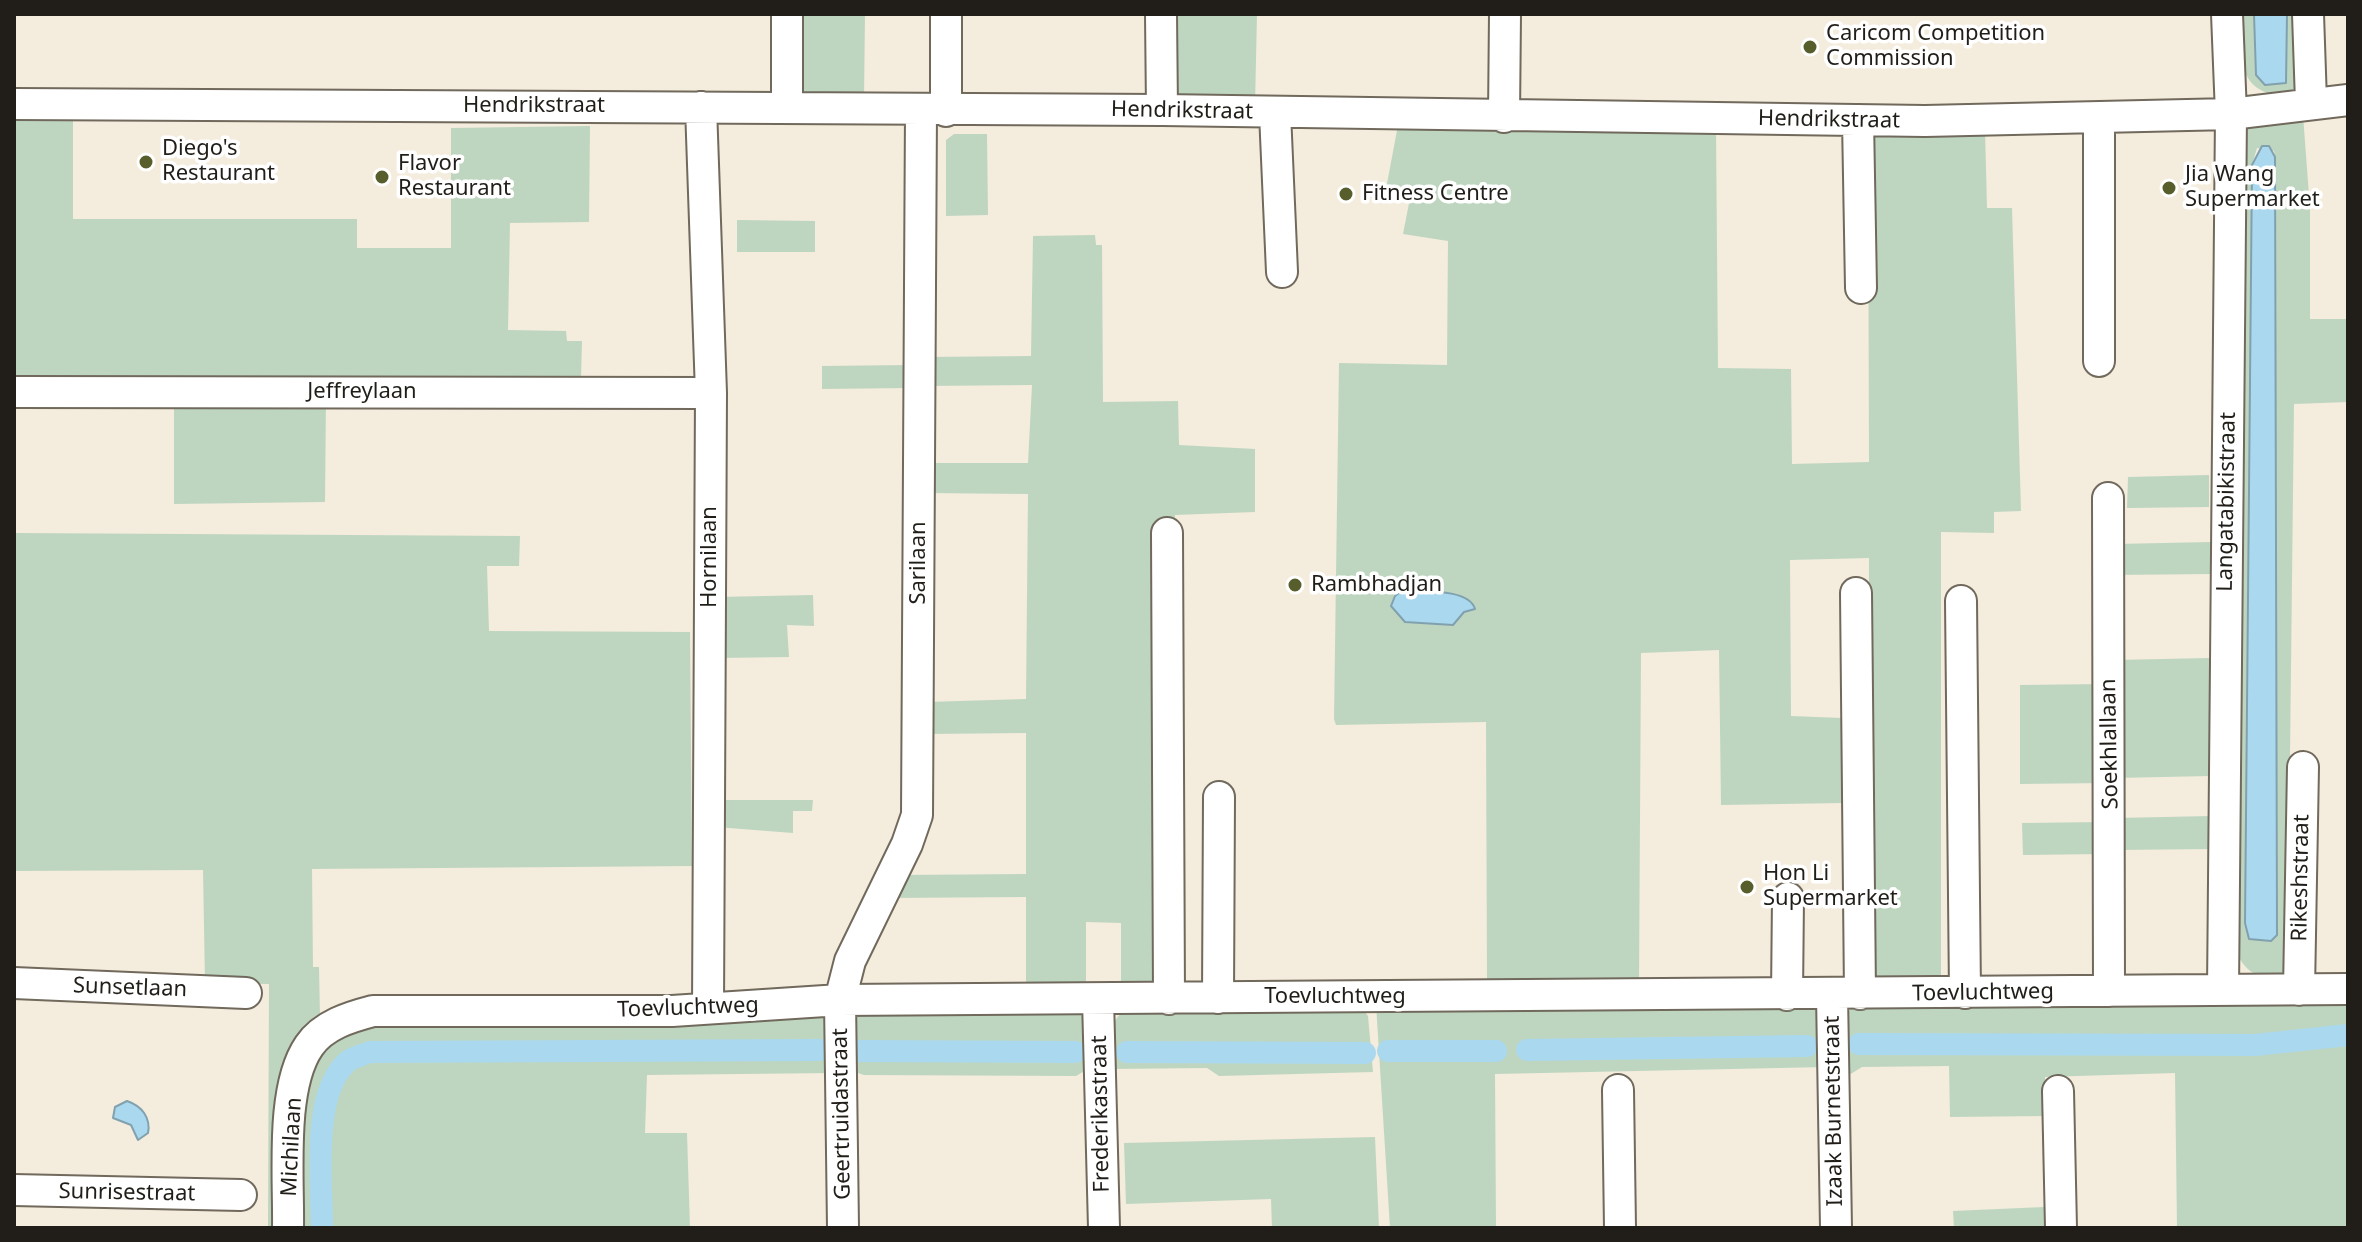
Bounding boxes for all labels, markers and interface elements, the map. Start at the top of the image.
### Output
place label: Caricom Competition Commission [1826,21,2045,72]
marker: Caricom Competition Commission [1801,38,1819,56]
street label: Hendrikstraat [463,93,605,119]
street label: Hendrikstraat [1111,97,1253,125]
street label: Hendrikstraat [1758,106,1900,134]
place label: Diego's Restaurant [162,136,275,188]
place label: Flavor Restaurant [398,151,511,202]
marker: Diego's Restaurant [137,153,155,171]
place label: Jia Wang Supermarket [2185,162,2320,214]
marker: Flavor Restaurant [373,168,391,186]
marker: Jia Wang Supermarket [2160,179,2178,197]
place label: Fitness Centre [1362,181,1509,207]
marker: Fitness Centre [1337,185,1355,203]
street label: Jeffreylaan [307,379,417,405]
street label: Langatabikistraat [2212,412,2242,592]
street label: Hornilaan [697,506,723,608]
street label: Sarilaan [906,521,932,605]
place label: Rambhadjan [1311,572,1442,598]
marker: Rambhadjan [1286,576,1304,594]
street label: Soekhlallaan [2096,678,2124,810]
street label: Rikeshstraat [2287,814,2315,942]
place label: Hon Li Supermarket [1763,861,1898,912]
marker: Hon Li Supermarket [1738,878,1756,896]
street label: Sunsetlaan [73,973,187,1003]
street label: Toevluchtweg [1912,979,2054,1007]
street label: Toevluchtweg [1264,984,1406,1010]
street label: Toevluchtweg [617,992,759,1024]
street label: Izaak Burnetstraat [1819,1015,1849,1207]
street label: Geertruidastraat [827,1028,857,1200]
street label: Frederikastraat [1086,1035,1116,1193]
street label: Michilaan [276,1097,308,1197]
street label: Sunrisestraat [58,1179,196,1207]

